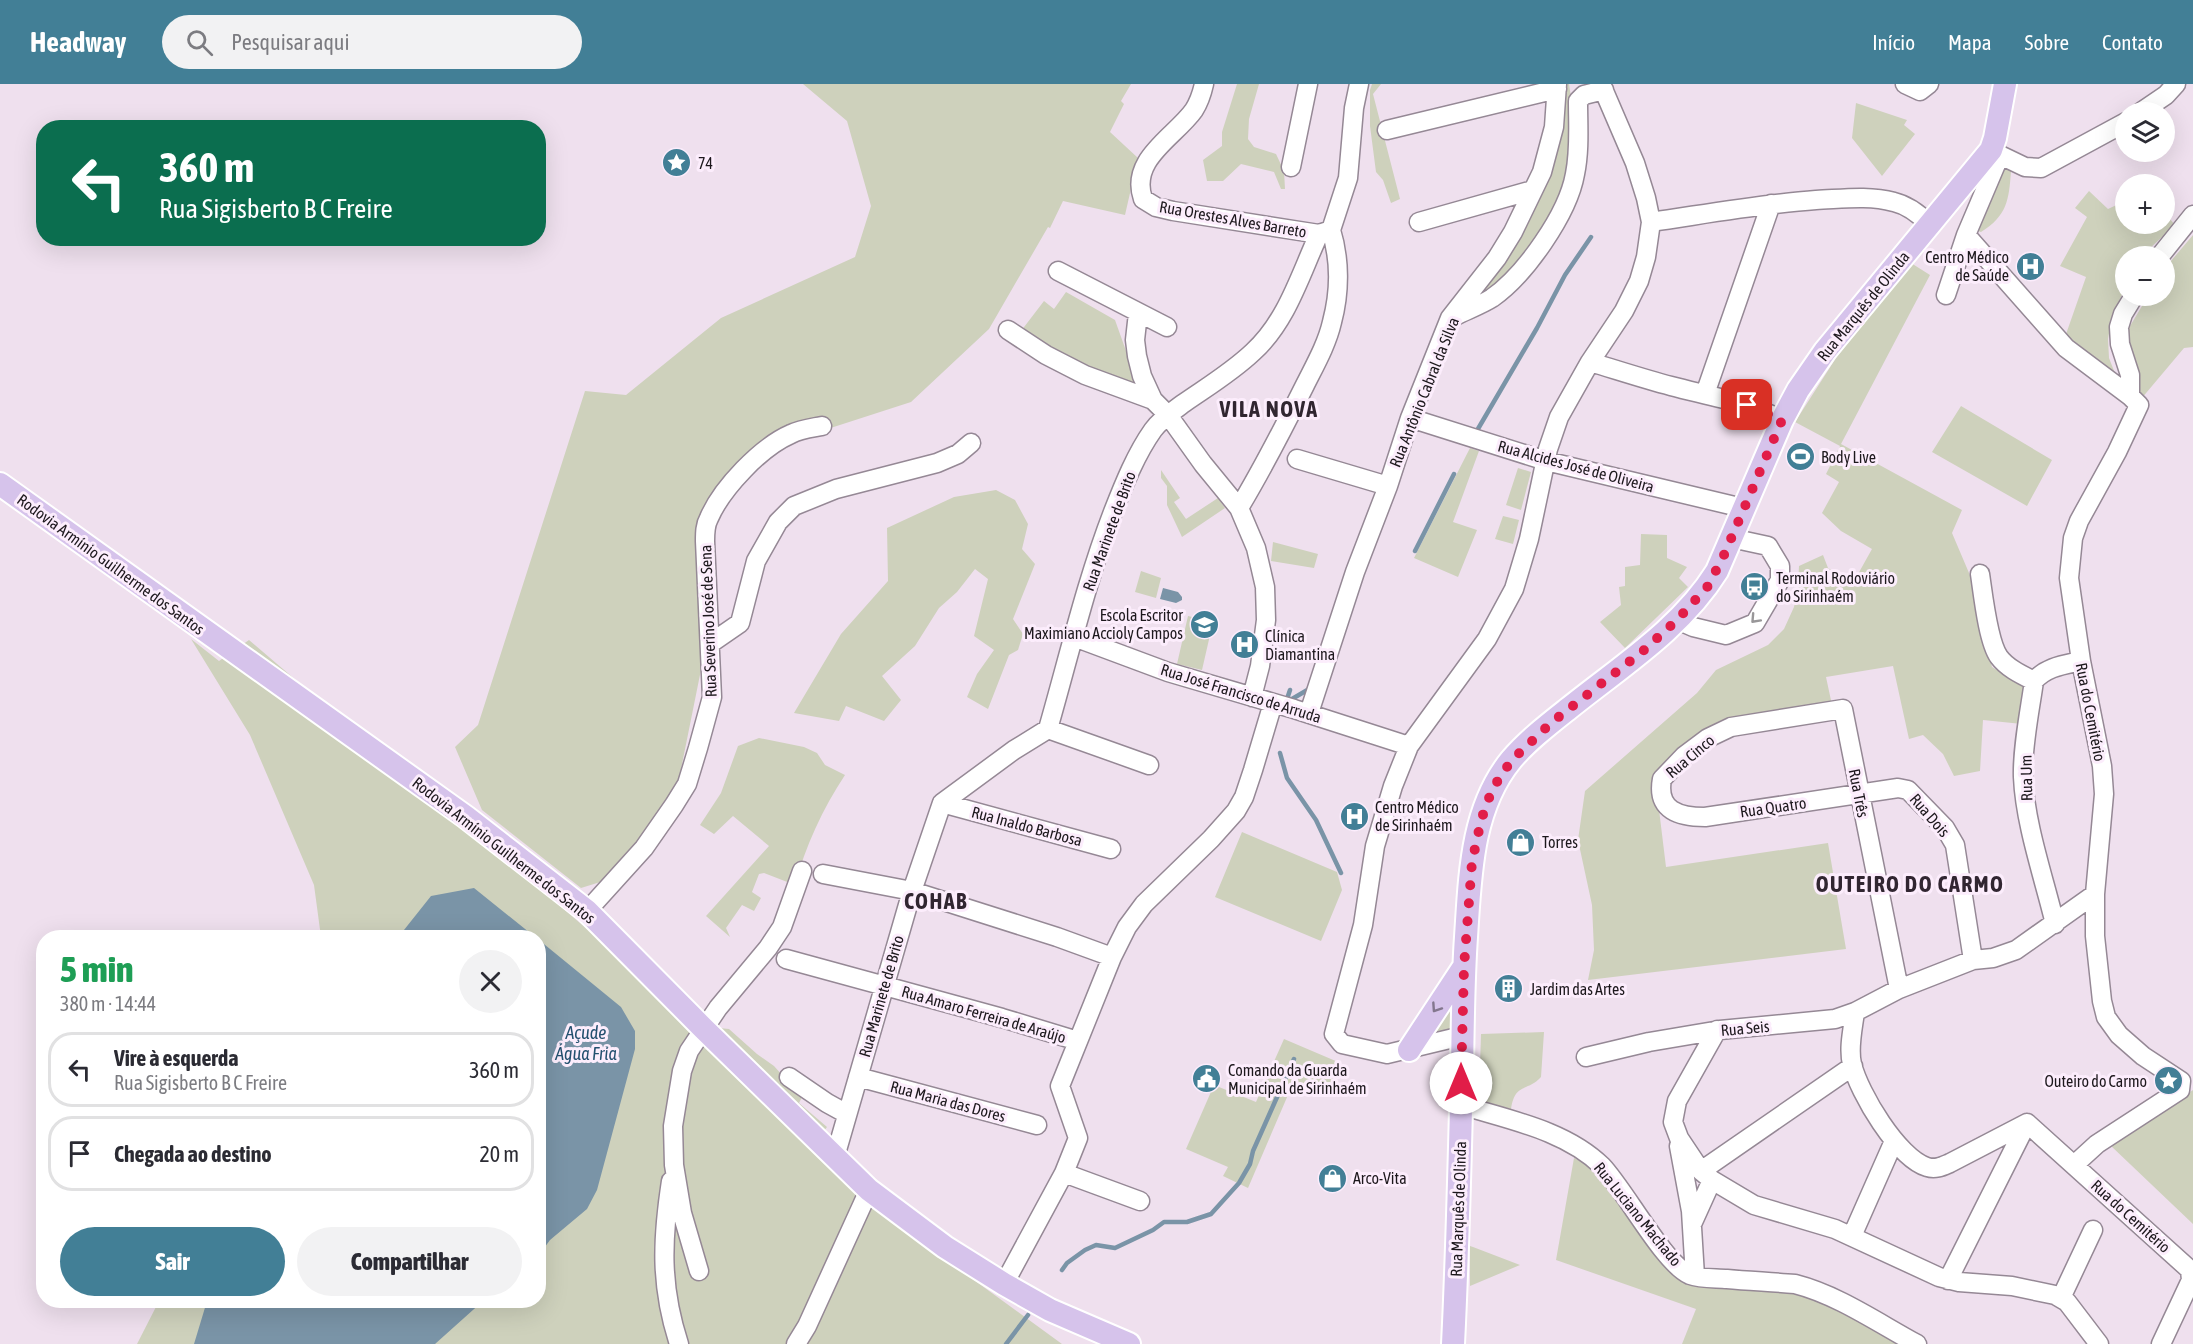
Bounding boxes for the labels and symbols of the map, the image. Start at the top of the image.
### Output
place icon: 74 [661,147,693,179]
place label: 74 [698,154,713,172]
street label: Rua Orestes Alves Barreto [1158,197,1308,241]
street label: Rua Marquês de Olinda [1813,248,1913,365]
place label: Centro Médico de Saúde [1925,248,2009,284]
hospital icon: Centro Médico de Saúde [2014,250,2046,282]
street label: Rua Antônio Cabral da Silva [1386,314,1462,470]
pin [1721,379,1772,430]
district label: VILA NOVA [1219,396,1318,422]
street label: Rua Alcides José de Oliveira [1496,436,1656,496]
sports icon: Body Live [1784,441,1816,473]
place label: Body Live [1821,448,1876,467]
street label: Rua Marinete de Brito [1079,469,1139,593]
street label: Rodovia Armínio Guilherme dos Santos [14,490,208,638]
street label: Rua Severino José de Sena [696,544,720,698]
place label: Terminal Rodoviário do Sirinhaém [1776,569,1895,605]
bus stop icon: Terminal Rodoviário do Sirinhaém [1739,571,1771,603]
place label: Escola Escritor Maximiano Accioly Campos [1024,606,1183,643]
school or university icon: Escola Escritor Maximiano Accioly Campos [1188,608,1220,640]
one-way arrow [1751,612,1762,623]
place label: Clínica Diamantina [1265,627,1335,663]
hospital icon: Clínica Diamantina [1228,629,1260,661]
street label: Rua José Francisco de Arruda [1159,660,1323,726]
street label: Rua do Cemitério [2073,661,2109,763]
street label: Rua Cinco [1662,731,1718,781]
street label: Rua Um [2017,755,2035,801]
street label: Rua Três [1845,767,1873,819]
street label: Rodovia Armínio Guilherme dos Santos [409,773,599,927]
street label: Rua Dois [1906,790,1954,840]
street label: Rua Quatro [1739,793,1807,821]
place label: Centro Médico de Sirinhaém [1375,798,1459,834]
hospital icon: Centro Médico de Sirinhaém [1338,800,1370,832]
street label: Rua Inaldo Barbosa [970,803,1084,849]
shop icon: Torres [1505,826,1537,858]
place label: Torres [1542,833,1578,851]
district label: OUTEIRO DO CARMO [1816,871,2004,897]
district label: COHAB [904,888,968,914]
street label: Rua Marinete de Brito [855,933,907,1059]
building icon: Jardim das Artes [1493,973,1525,1005]
place label: Jardim das Artes [1530,980,1625,998]
street label: Rua Amaro Ferreira de Araújo [900,982,1068,1047]
one-way arrow [1433,1002,1444,1013]
street label: Rua Seis [1720,1017,1770,1039]
water label: Açude Água Fria [554,1022,617,1064]
position arrow [1429,1051,1493,1115]
place label: Comando da Guarda Municipal de Sirinhaém [1228,1061,1367,1098]
public building icon: Comando da Guarda Municipal de Sirinhaém [1191,1063,1223,1095]
place icon: Outeiro do Carmo [2152,1065,2184,1097]
place label: Outeiro do Carmo [2044,1072,2147,1090]
street label: Rua Maria das Dores [888,1077,1008,1125]
street label: Rua Marquês de Olinda [1447,1141,1470,1277]
street label: Rua Luciano Machado [1591,1159,1685,1269]
shop icon: Arco-Vita [1316,1162,1348,1194]
place label: Arco-Vita [1353,1169,1407,1187]
street label: Rua do Cemitério [2088,1176,2174,1256]

